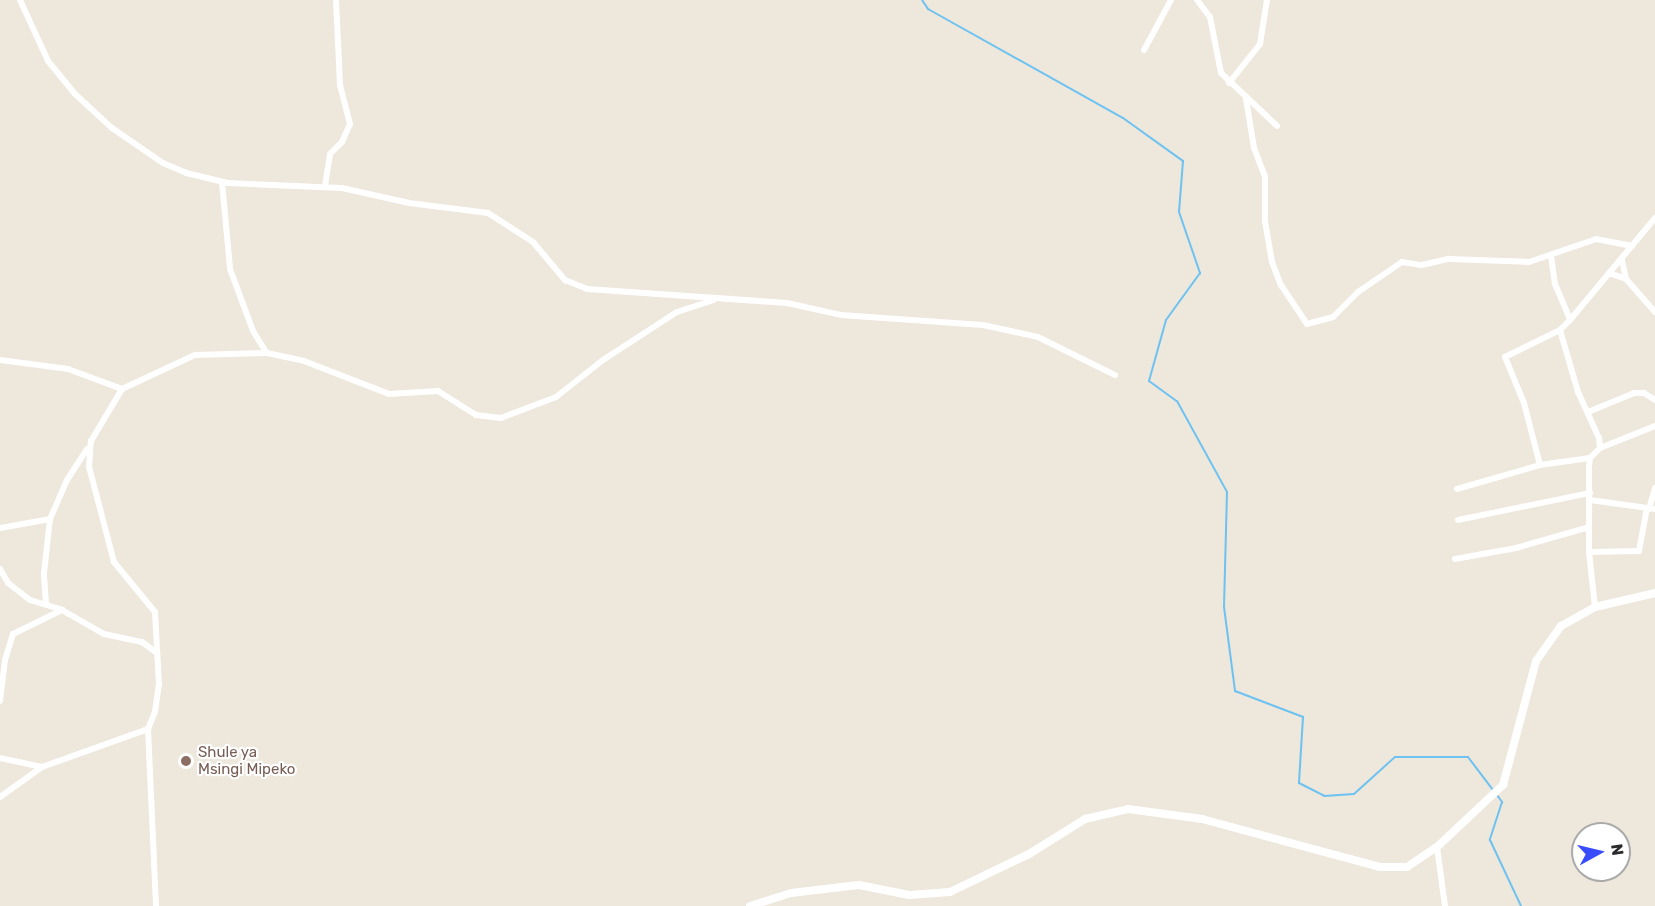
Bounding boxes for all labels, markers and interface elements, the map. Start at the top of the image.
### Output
place label: Shule ya Msingi Mipeko [198,743,295,778]
marker: Shule ya Msingi Mipeko [179,754,193,768]
north arrow [1571,822,1631,882]
text: N [1607,843,1628,857]

